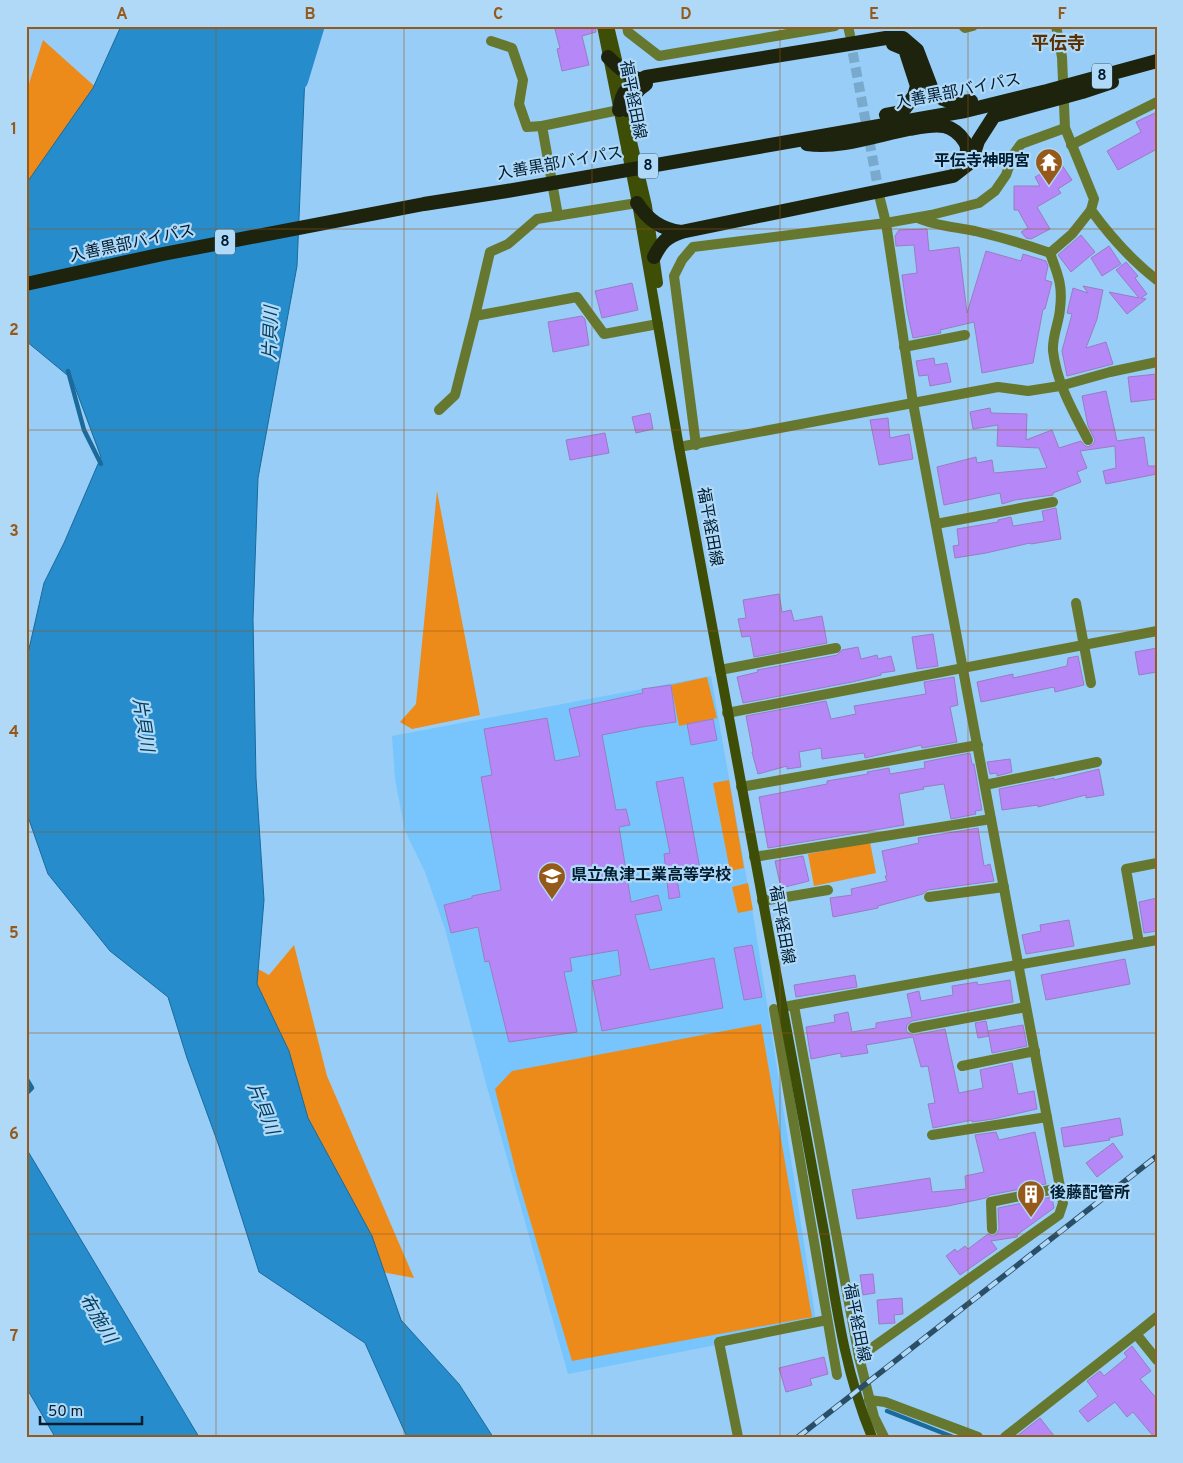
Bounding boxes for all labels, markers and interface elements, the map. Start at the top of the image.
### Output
text: A [116,5,128,25]
text: B [304,5,316,25]
text: C [493,5,503,25]
text: D [680,5,692,25]
text: E [869,5,879,25]
text: F [1057,5,1067,25]
district label: 平伝寺 [1031,33,1085,56]
street label: 福平経田線 [615,59,649,141]
road number: 8 [1092,64,1112,88]
street label: 入善黒部バイパス [893,70,1023,114]
text: 1 [11,120,17,140]
street label: 入善黒部バイパス [495,143,625,185]
temple icon: 平伝寺神明宮 [1034,147,1064,186]
place label: 平伝寺神明宮 [934,151,1030,172]
road number: 8 [638,154,658,178]
street label: 入善黒部バイパス [67,221,197,267]
road number: 8 [215,230,235,254]
water label: 片貝川 [260,304,285,360]
text: 2 [9,321,19,341]
street label: 福平経田線 [692,486,726,568]
text: 3 [9,522,19,542]
water label: 片貝川 [126,697,158,755]
text: 4 [9,723,19,743]
school or university icon: 県立魚津工業高等学校 [537,861,567,900]
place label: 県立魚津工業高等学校 [571,865,731,886]
street label: 福平経田線 [764,884,798,966]
text: 5 [9,924,19,944]
water label: 片貝川 [241,1080,284,1140]
text: 6 [9,1125,19,1145]
building icon: 後藤配管所 [1016,1179,1046,1218]
place label: 後藤配管所 [1050,1184,1130,1204]
street label: 福平経田線 [839,1282,873,1364]
water label: 布施川 [73,1290,122,1350]
text: 7 [10,1327,18,1347]
scale bar [40,1393,142,1425]
text: 50 m [48,1403,83,1422]

